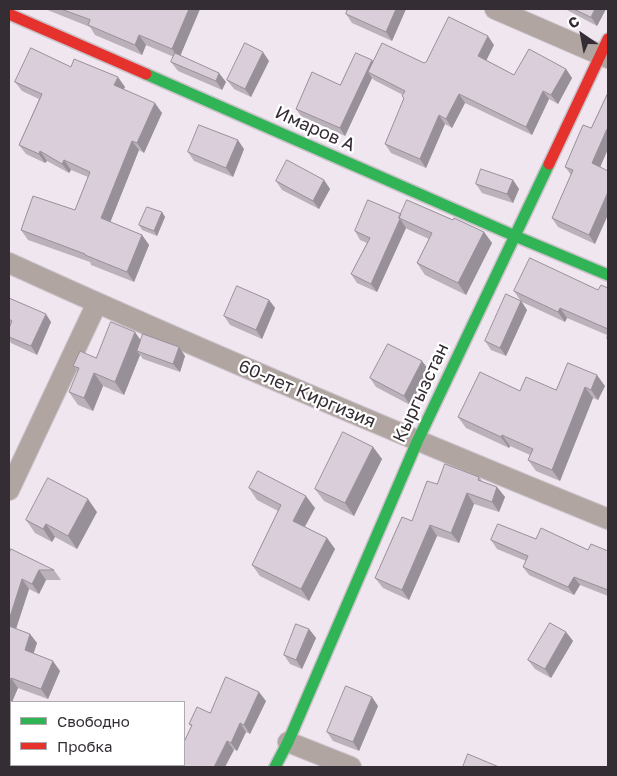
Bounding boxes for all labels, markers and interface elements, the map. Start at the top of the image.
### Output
north arrow [557,10,607,60]
text: С [565,12,582,32]
street label: Имаров А [272,102,358,156]
street label: Кыргызстан [389,340,453,446]
street label: 60-лет Киргизия [235,355,379,433]
legend [10,701,185,766]
text: Свободно [57,712,130,730]
text: Пробка [57,737,112,755]

